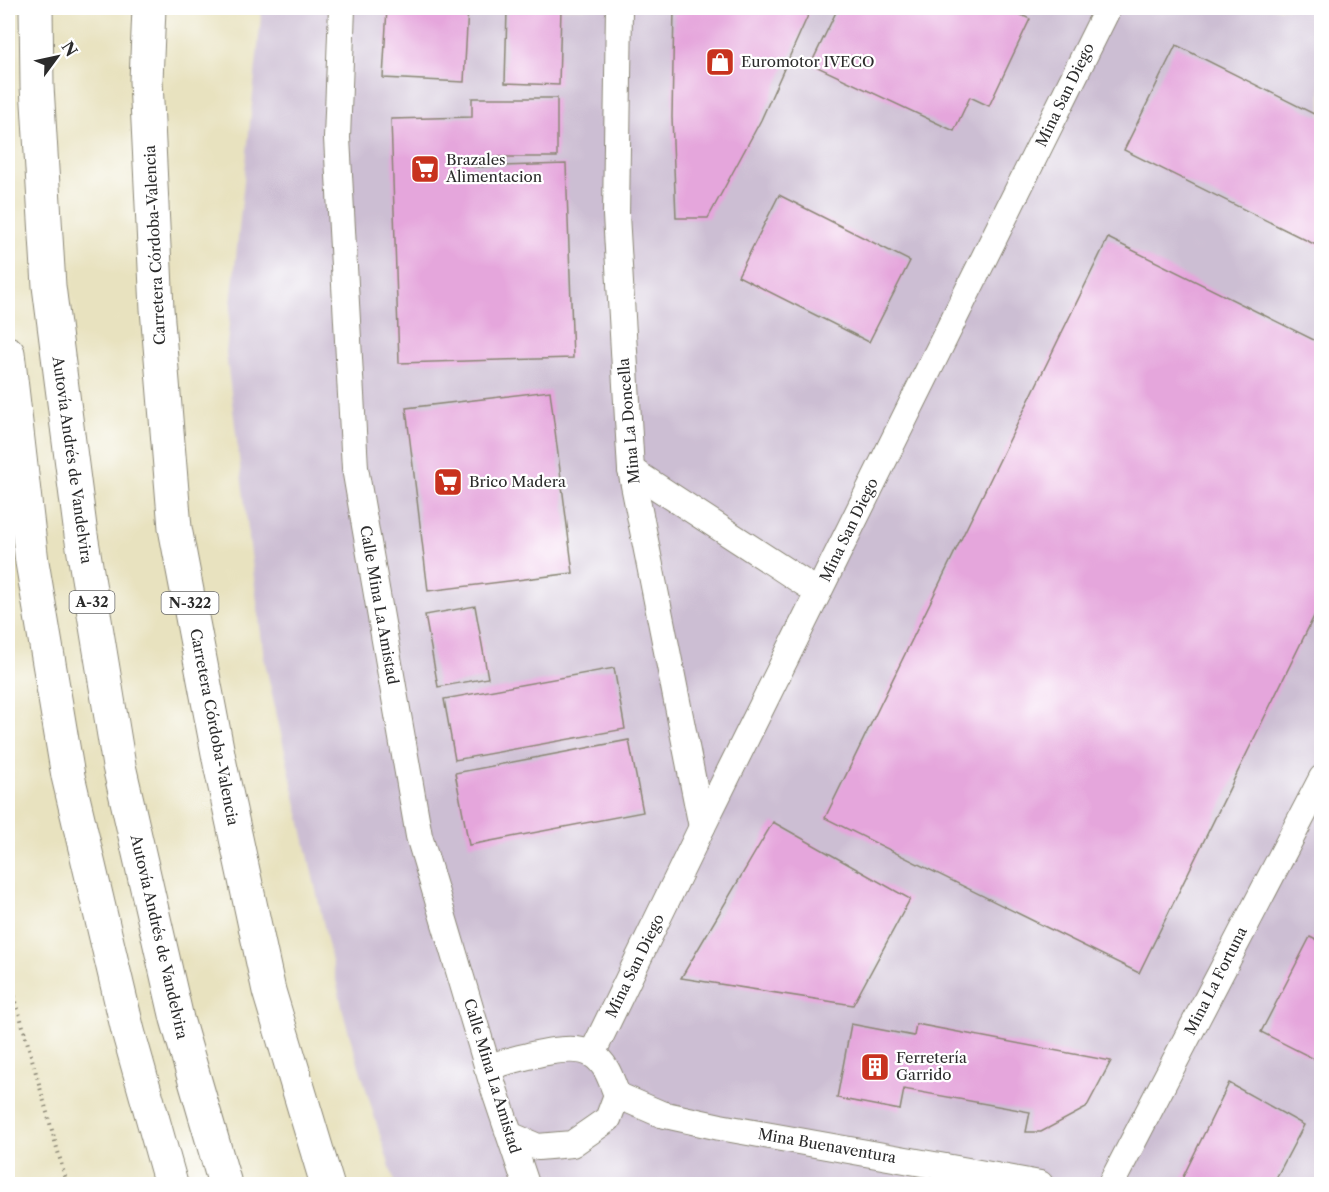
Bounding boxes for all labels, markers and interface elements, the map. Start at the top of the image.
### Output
north arrow [27,27,87,87]
text: N [57,38,82,60]
street label: Mina San Diego [1031,40,1098,150]
shop icon: Euromotor IVECO [704,46,736,78]
place label: Euromotor IVECO [741,52,874,71]
street label: Carretera Córdoba-Valencia [140,144,169,346]
place label: Brazales Alimentacion [445,150,543,186]
supermarket icon: Brazales Alimentacion [409,153,441,185]
street label: Autovía Andrés de Vandelvira [48,354,96,565]
street label: Mina La Doncella [614,357,643,485]
supermarket icon: Brico Madera [432,466,464,498]
place label: Brico Madera [469,472,566,491]
street label: Mina San Diego [815,475,882,585]
street label: Calle Mina La Amistad [356,524,403,686]
road number: A-32 [70,591,115,613]
road number: N-322 [162,592,219,614]
street label: Carretera Córdoba-Valencia [186,627,243,827]
street label: Autovía Andrés de Vandelvira [126,832,192,1041]
street label: Mina San Diego [601,911,668,1021]
street label: Mina La Fortuna [1180,923,1251,1038]
street label: Calle Mina La Amistad [460,996,525,1156]
place label: Ferretería Garrido [896,1048,967,1084]
building icon: Ferretería Garrido [859,1051,891,1083]
street label: Mina Buenaventura [756,1124,898,1167]

